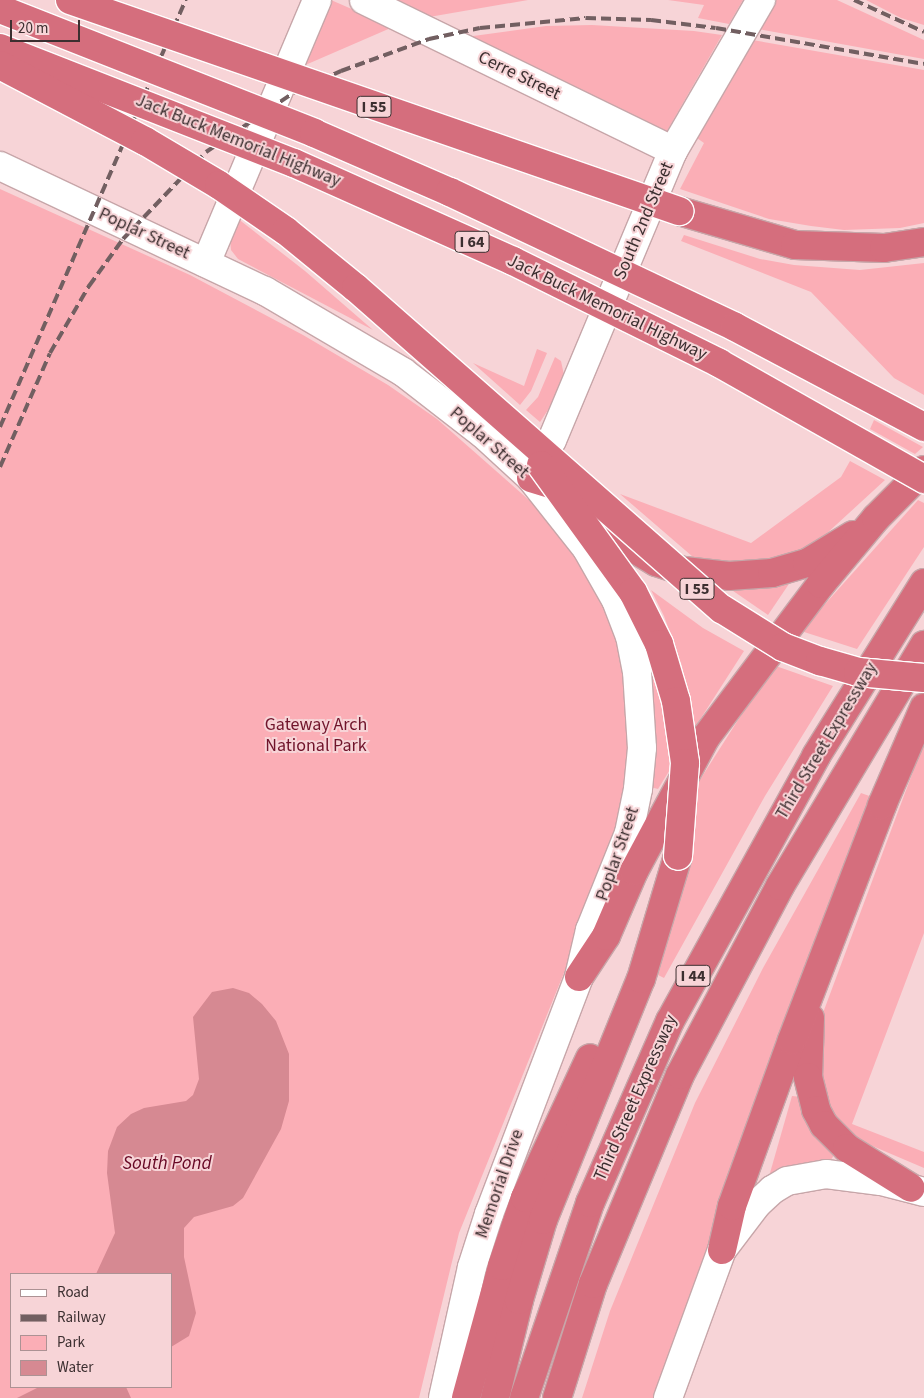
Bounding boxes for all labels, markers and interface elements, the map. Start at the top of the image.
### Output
scale bar [12,10,82,42]
text: 20 m [18,18,48,39]
street label: Cerre Street [474,47,564,105]
street label: Jack Buck Memorial Highway [132,90,344,192]
road number: I 55 [356,94,392,120]
street label: South 2nd Street [609,159,679,283]
street label: Poplar Street [95,203,193,265]
road number: I 64 [454,228,490,256]
street label: Jack Buck Memorial Highway [504,250,710,366]
street label: Poplar Street [445,403,533,483]
road number: I 55 [680,576,714,602]
street label: Third Street Expressway [772,659,882,823]
park label: Gateway Arch National Park [265,715,367,758]
street label: Poplar Street [592,804,644,904]
road number: I 44 [676,962,710,989]
street label: Third Street Expressway [590,1012,682,1184]
street label: Memorial Drive [471,1127,529,1241]
water label: South Pond [122,1153,212,1175]
legend [10,1273,172,1388]
text: Road [57,1282,89,1303]
text: Railway [57,1307,106,1328]
text: Park [57,1332,85,1353]
text: Water [57,1357,93,1378]

